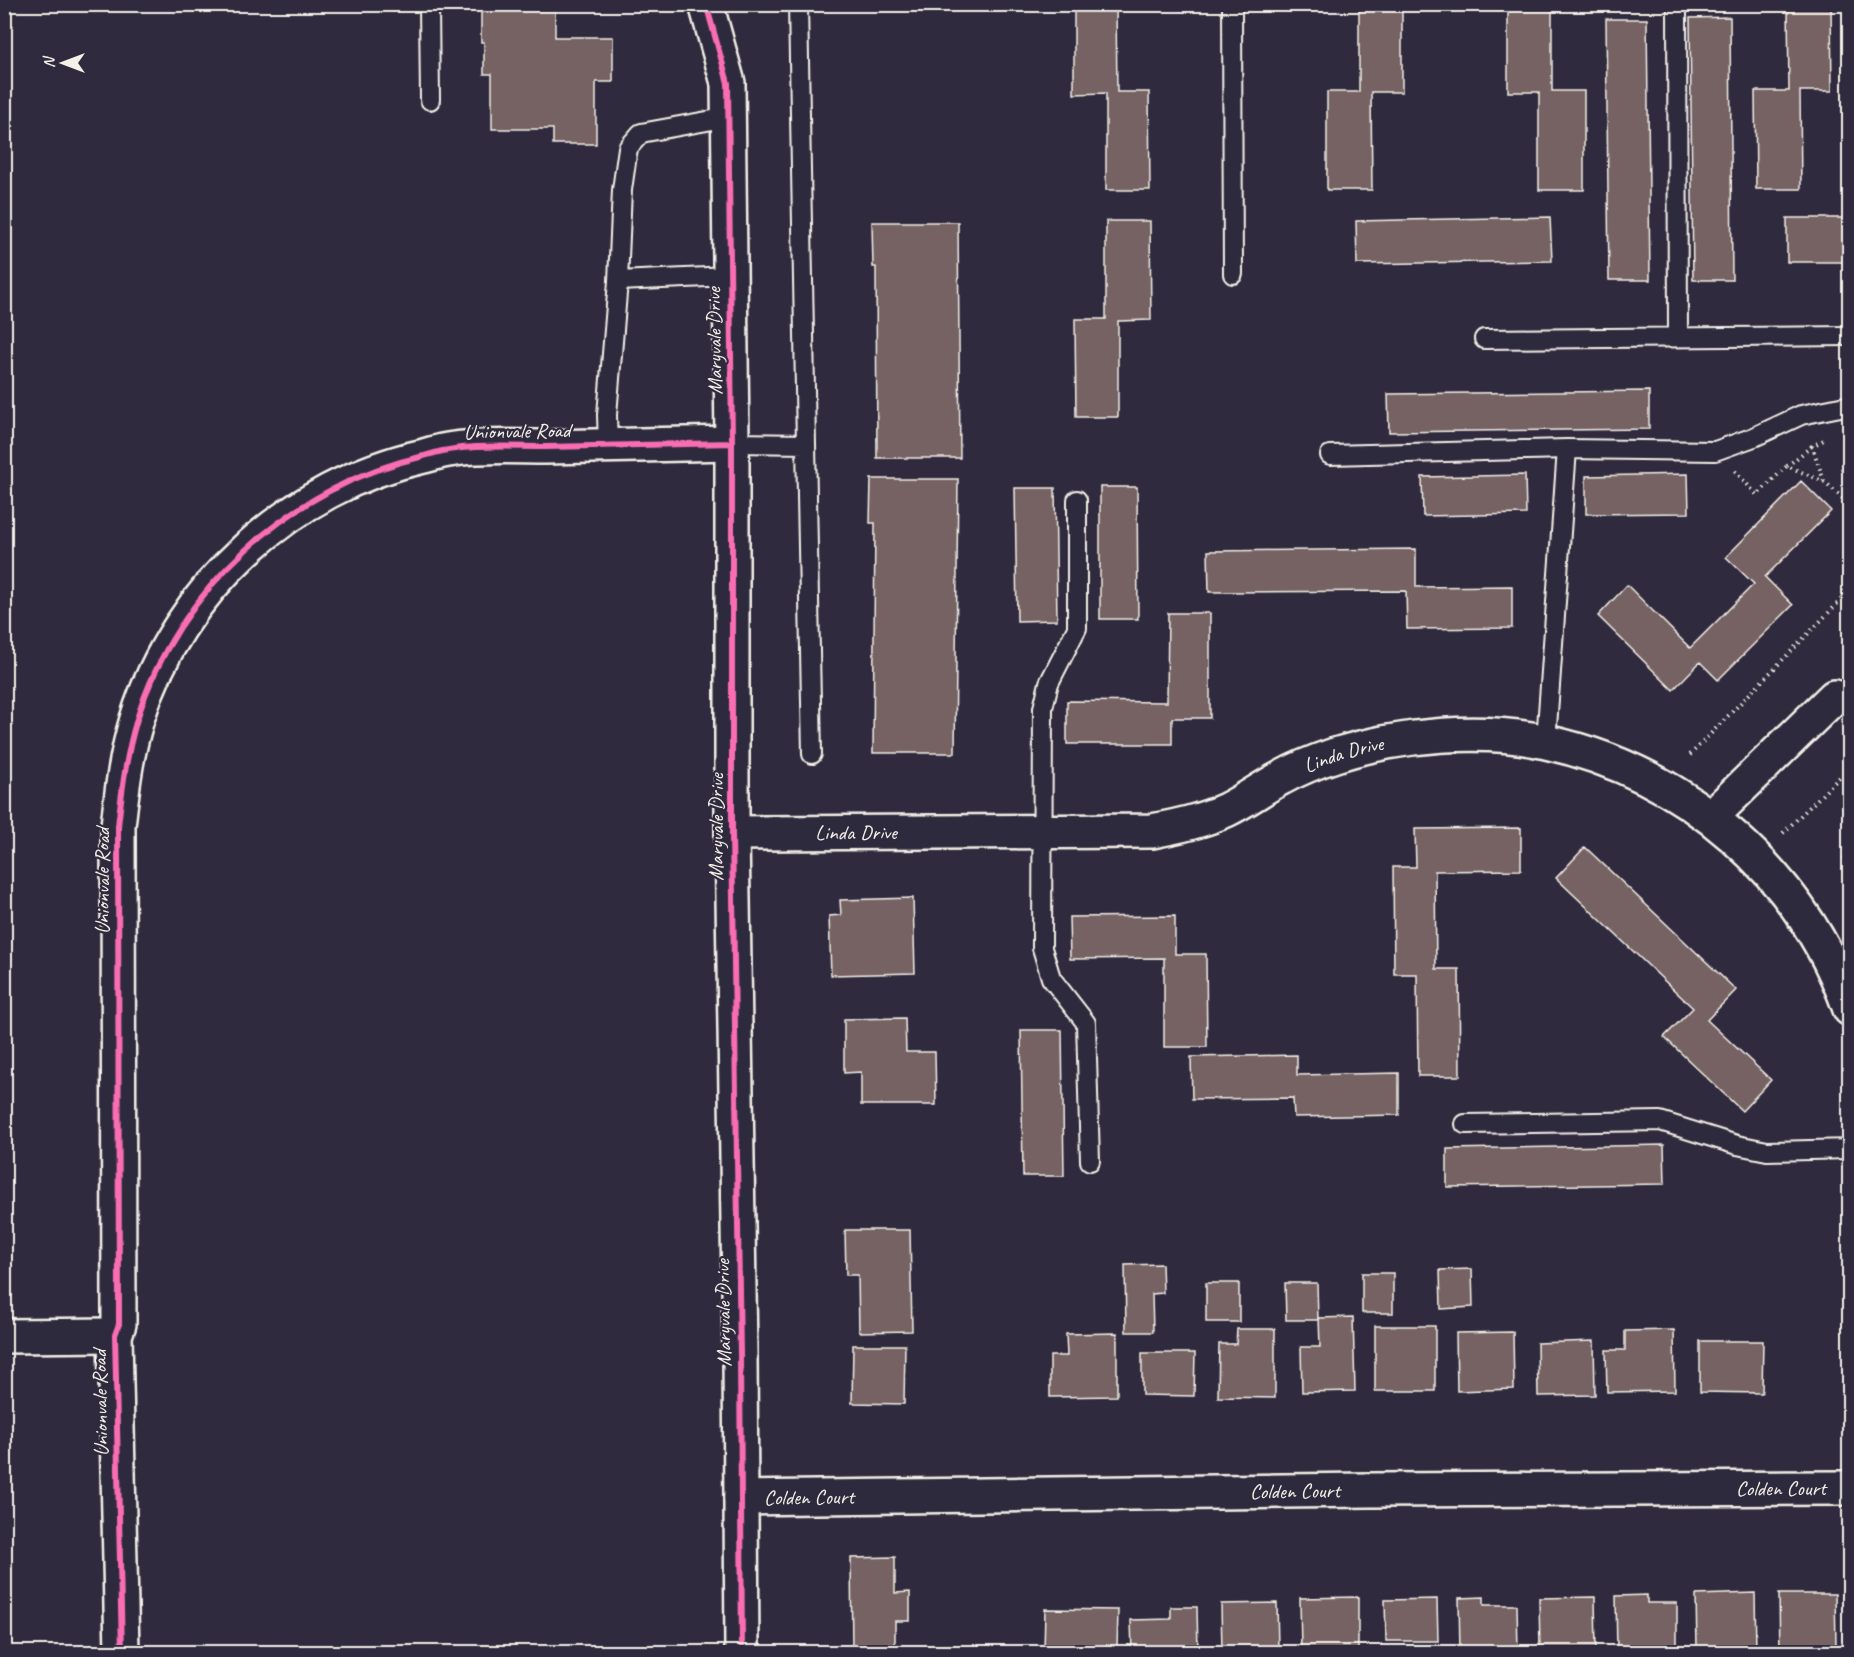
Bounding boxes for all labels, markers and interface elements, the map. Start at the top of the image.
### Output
north arrow [33,33,93,93]
text: N [39,55,59,68]
street label: Maryvale Drive [700,286,728,395]
street label: Unionvale Road [463,417,574,445]
street label: Linda Drive [1300,730,1387,778]
street label: Maryvale Drive [703,772,729,881]
street label: Linda Drive [815,819,899,846]
street label: Unionvale Road [89,824,115,934]
street label: Maryvale Drive [709,1258,737,1367]
street label: Unionvale Road [86,1346,114,1457]
street label: Colden Court [1736,1475,1828,1501]
street label: Colden Court [1250,1477,1342,1505]
street label: Colden Court [764,1484,856,1511]

